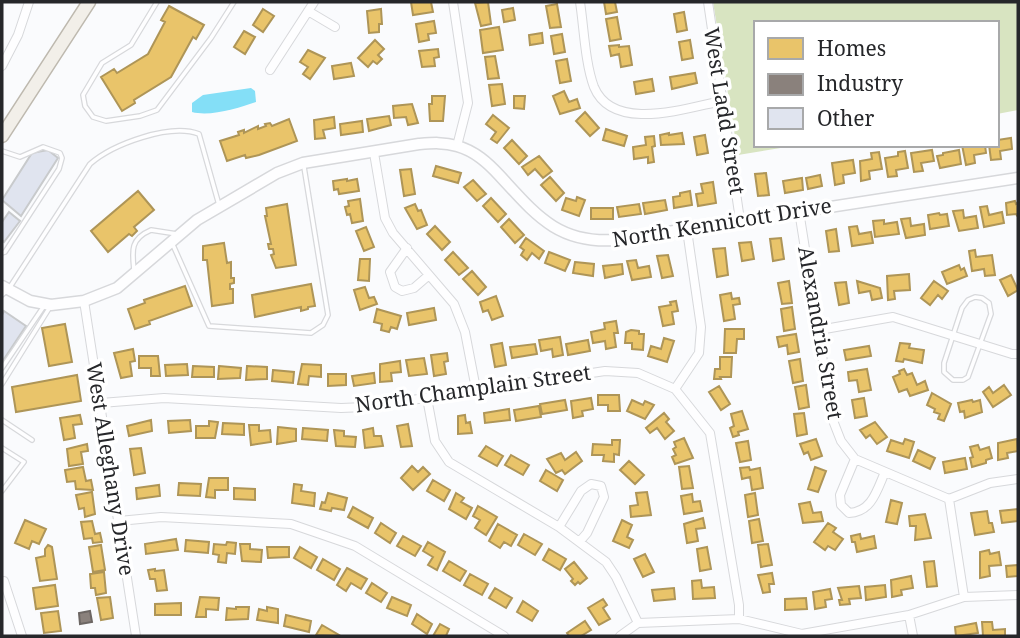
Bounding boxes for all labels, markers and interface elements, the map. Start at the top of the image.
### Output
legend [754,21,999,147]
street label: West Ladd Street [698,25,752,197]
text: Homes [817,34,886,62]
text: Industry [817,69,903,97]
text: Other [817,104,875,132]
street label: North Kennicott Drive [610,191,833,253]
street label: Alexandria Street [792,244,850,422]
street label: North Champlain Street [353,358,592,418]
street label: West Alleghany Drive [80,360,142,577]

